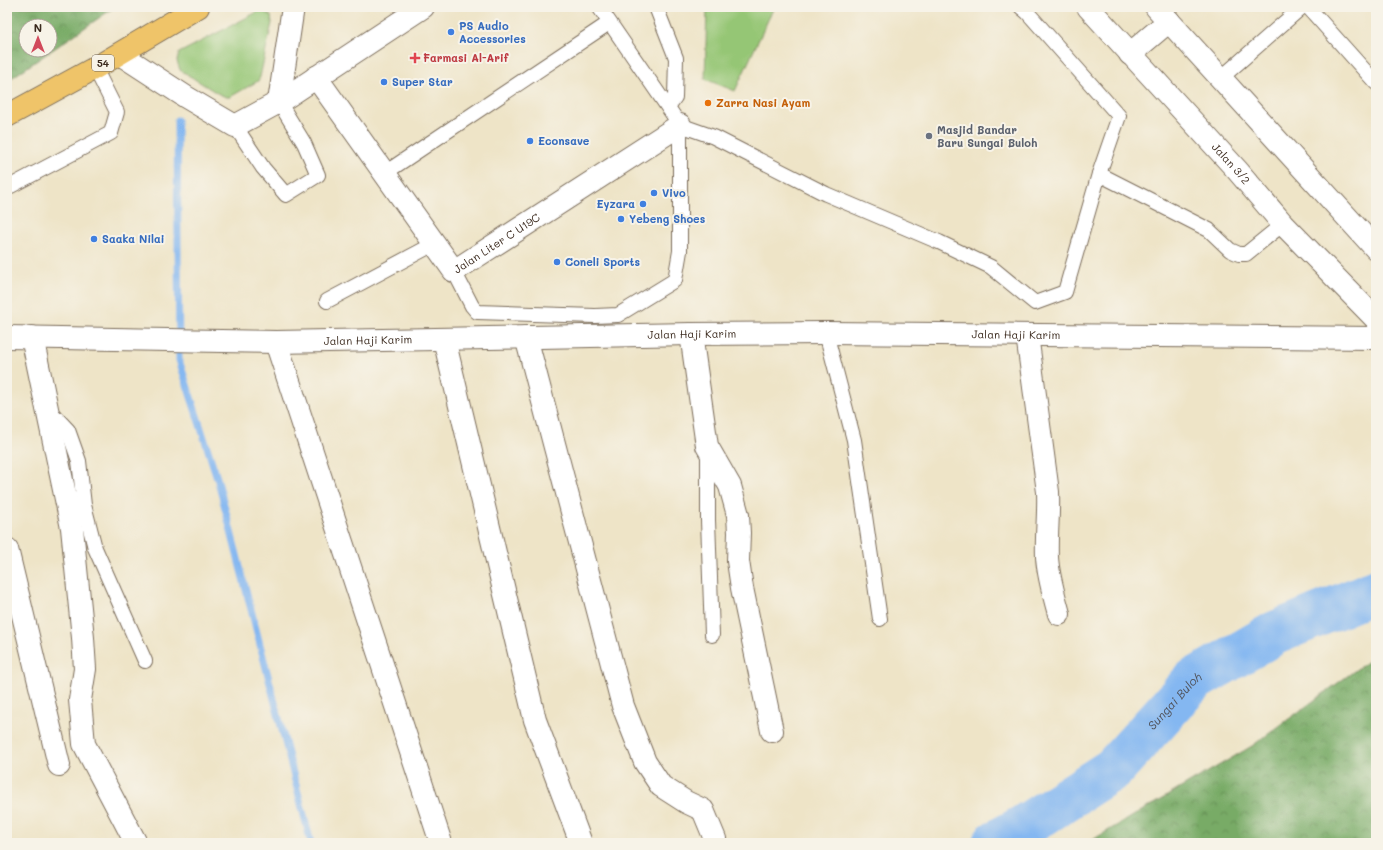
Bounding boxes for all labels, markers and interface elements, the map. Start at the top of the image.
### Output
north arrow [18,18,58,58]
place label: PS Audio Accessories [459,18,526,46]
text: N [34,20,42,35]
marker: PS Audio Accessories [446,27,456,37]
place label: Farmasi Al-Arif [423,50,509,65]
marker: Farmasi Al-Arif [410,53,420,63]
road number: 54 [92,55,114,71]
place label: Super Star [392,74,453,89]
marker: Super Star [379,77,389,87]
place label: Zarra Nasi Ayam [716,95,810,110]
marker: Zarra Nasi Ayam [703,98,713,108]
place label: Masjid Bandar Baru Sungai Buloh [937,122,1037,150]
marker: Masjid Bandar Baru Sungai Buloh [924,131,934,141]
place label: Econsave [538,133,590,148]
marker: Econsave [525,136,535,146]
street label: Jalan 3/2 [1209,139,1254,187]
place label: Vivo [662,185,686,200]
marker: Vivo [649,188,659,198]
place label: Eyzara [597,196,635,211]
marker: Eyzara [638,199,648,209]
street label: Jalan Liter C U19C [450,209,543,276]
place label: Yebeng Shoes [629,211,706,226]
marker: Yebeng Shoes [616,214,626,224]
place label: Saaka Nilai [102,231,165,246]
marker: Saaka Nilai [89,234,99,244]
place label: Coneli Sports [565,254,640,269]
marker: Coneli Sports [552,257,562,267]
street label: Jalan Haji Karim [647,326,736,342]
street label: Jalan Haji Karim [971,326,1060,342]
street label: Jalan Haji Karim [323,331,412,348]
water label: Sungai Buloh [1144,668,1205,733]

